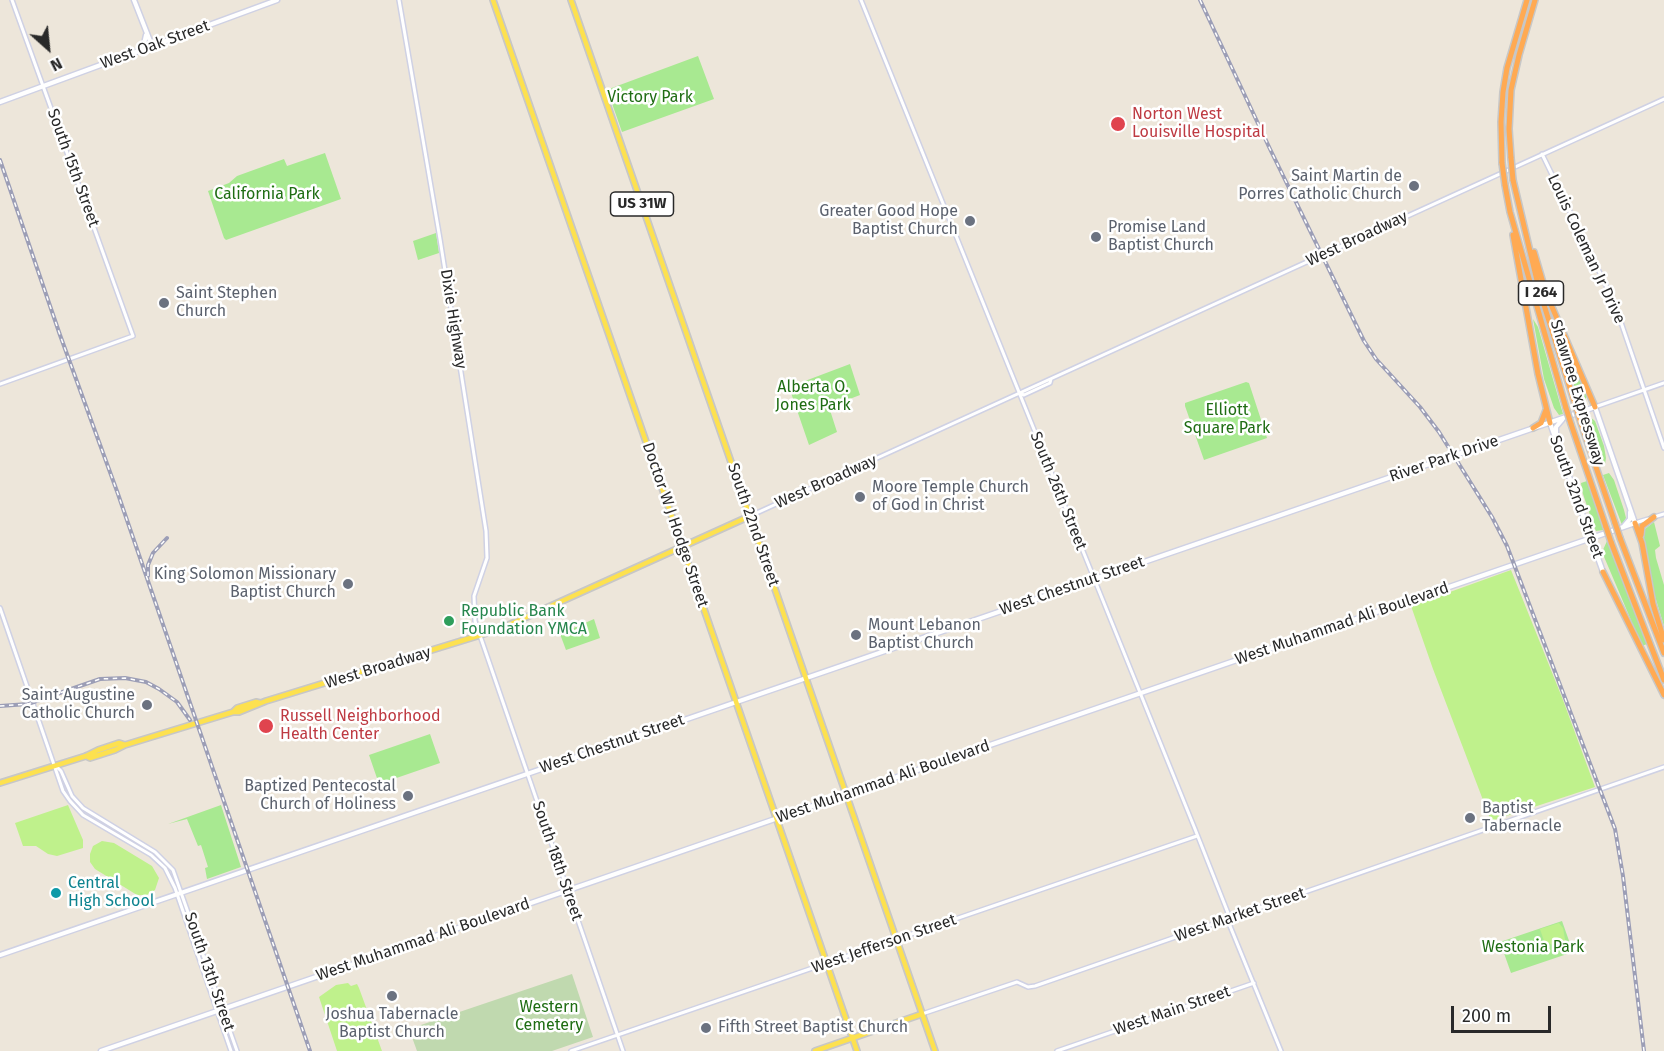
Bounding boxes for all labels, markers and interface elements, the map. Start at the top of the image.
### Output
street label: West Oak Street [98,16,212,74]
north arrow [18,18,78,78]
text: N [47,54,65,75]
park label: Victory Park [607,88,693,108]
place label: Norton West Louisville Hospital [1132,105,1265,143]
street label: South 15th Street [43,106,103,230]
marker: Norton West Louisville Hospital [1109,115,1127,133]
place label: Saint Martin de Porres Catholic Church [1238,167,1402,205]
street label: Louis Coleman Jr Drive [1543,171,1629,327]
marker: Saint Martin de Porres Catholic Church [1407,179,1421,193]
park label: California Park [214,185,320,205]
road number: US 31W [610,192,674,216]
place label: Greater Good Hope Baptist Church [819,202,958,240]
street label: West Broadway [1303,207,1411,271]
marker: Greater Good Hope Baptist Church [963,214,977,228]
place label: Promise Land Baptist Church [1108,218,1214,256]
marker: Promise Land Baptist Church [1089,230,1103,244]
street label: Dixie Highway [436,268,470,370]
road number: I 264 [1518,281,1564,305]
place label: Saint Stephen Church [176,284,277,322]
marker: Saint Stephen Church [157,296,171,310]
street label: Shawnee Expressway [1546,318,1608,468]
park label: Alberta O. Jones Park [775,378,851,416]
park label: Elliott Square Park [1184,401,1270,439]
street label: South 26th Street [1025,429,1091,553]
street label: River Park Drive [1387,431,1501,487]
street label: South 32nd Street [1545,433,1607,561]
street label: Doctor W J Hodge Street [638,440,712,610]
street label: West Broadway [772,451,880,513]
street label: South 22nd Street [723,461,783,589]
place label: Moore Temple Church of God in Christ [872,478,1029,516]
marker: Moore Temple Church of God in Christ [853,490,867,504]
street label: West Chestnut Street [997,552,1147,620]
place label: King Solomon Missionary Baptist Church [154,565,336,603]
marker: King Solomon Missionary Baptist Church [341,577,355,591]
street label: West Muhammad Ali Boulevard [1233,578,1451,670]
place label: Republic Bank Foundation YMCA [461,602,587,640]
marker: Republic Bank Foundation YMCA [442,614,456,628]
place label: Mount Lebanon Baptist Church [868,616,981,654]
marker: Mount Lebanon Baptist Church [849,628,863,642]
street label: West Broadway [323,643,433,693]
place label: Saint Augustine Catholic Church [22,686,135,724]
marker: Saint Augustine Catholic Church [140,698,154,712]
place label: Russell Neighborhood Health Center [280,707,441,745]
street label: West Chestnut Street [537,710,687,778]
marker: Russell Neighborhood Health Center [257,717,275,735]
street label: West Muhammad Ali Boulevard [774,736,992,828]
place label: Baptized Pentecostal Church of Holiness [244,777,396,815]
marker: Baptized Pentecostal Church of Holiness [401,789,415,803]
street label: South 18th Street [528,799,586,923]
place label: Baptist Tabernacle [1482,799,1562,837]
marker: Baptist Tabernacle [1463,811,1477,825]
place label: Central High School [68,874,154,912]
street label: West Market Street [1172,884,1308,946]
marker: Central High School [49,886,63,900]
street label: West Muhammad Ali Boulevard [314,894,532,986]
street label: South 13th Street [180,910,238,1034]
street label: West Jefferson Street [809,910,959,978]
park label: Westonia Park [1482,938,1584,958]
street label: West Main Street [1111,982,1233,1040]
marker: Joshua Tabernacle Baptist Church [385,989,399,1003]
scale bar [1454,994,1554,1032]
park label: Western Cemetery [515,998,583,1036]
place label: Joshua Tabernacle Baptist Church [326,1005,458,1043]
text: 200 m [1462,1005,1511,1027]
place label: Fifth Street Baptist Church [718,1018,908,1038]
marker: Fifth Street Baptist Church [699,1021,713,1035]

